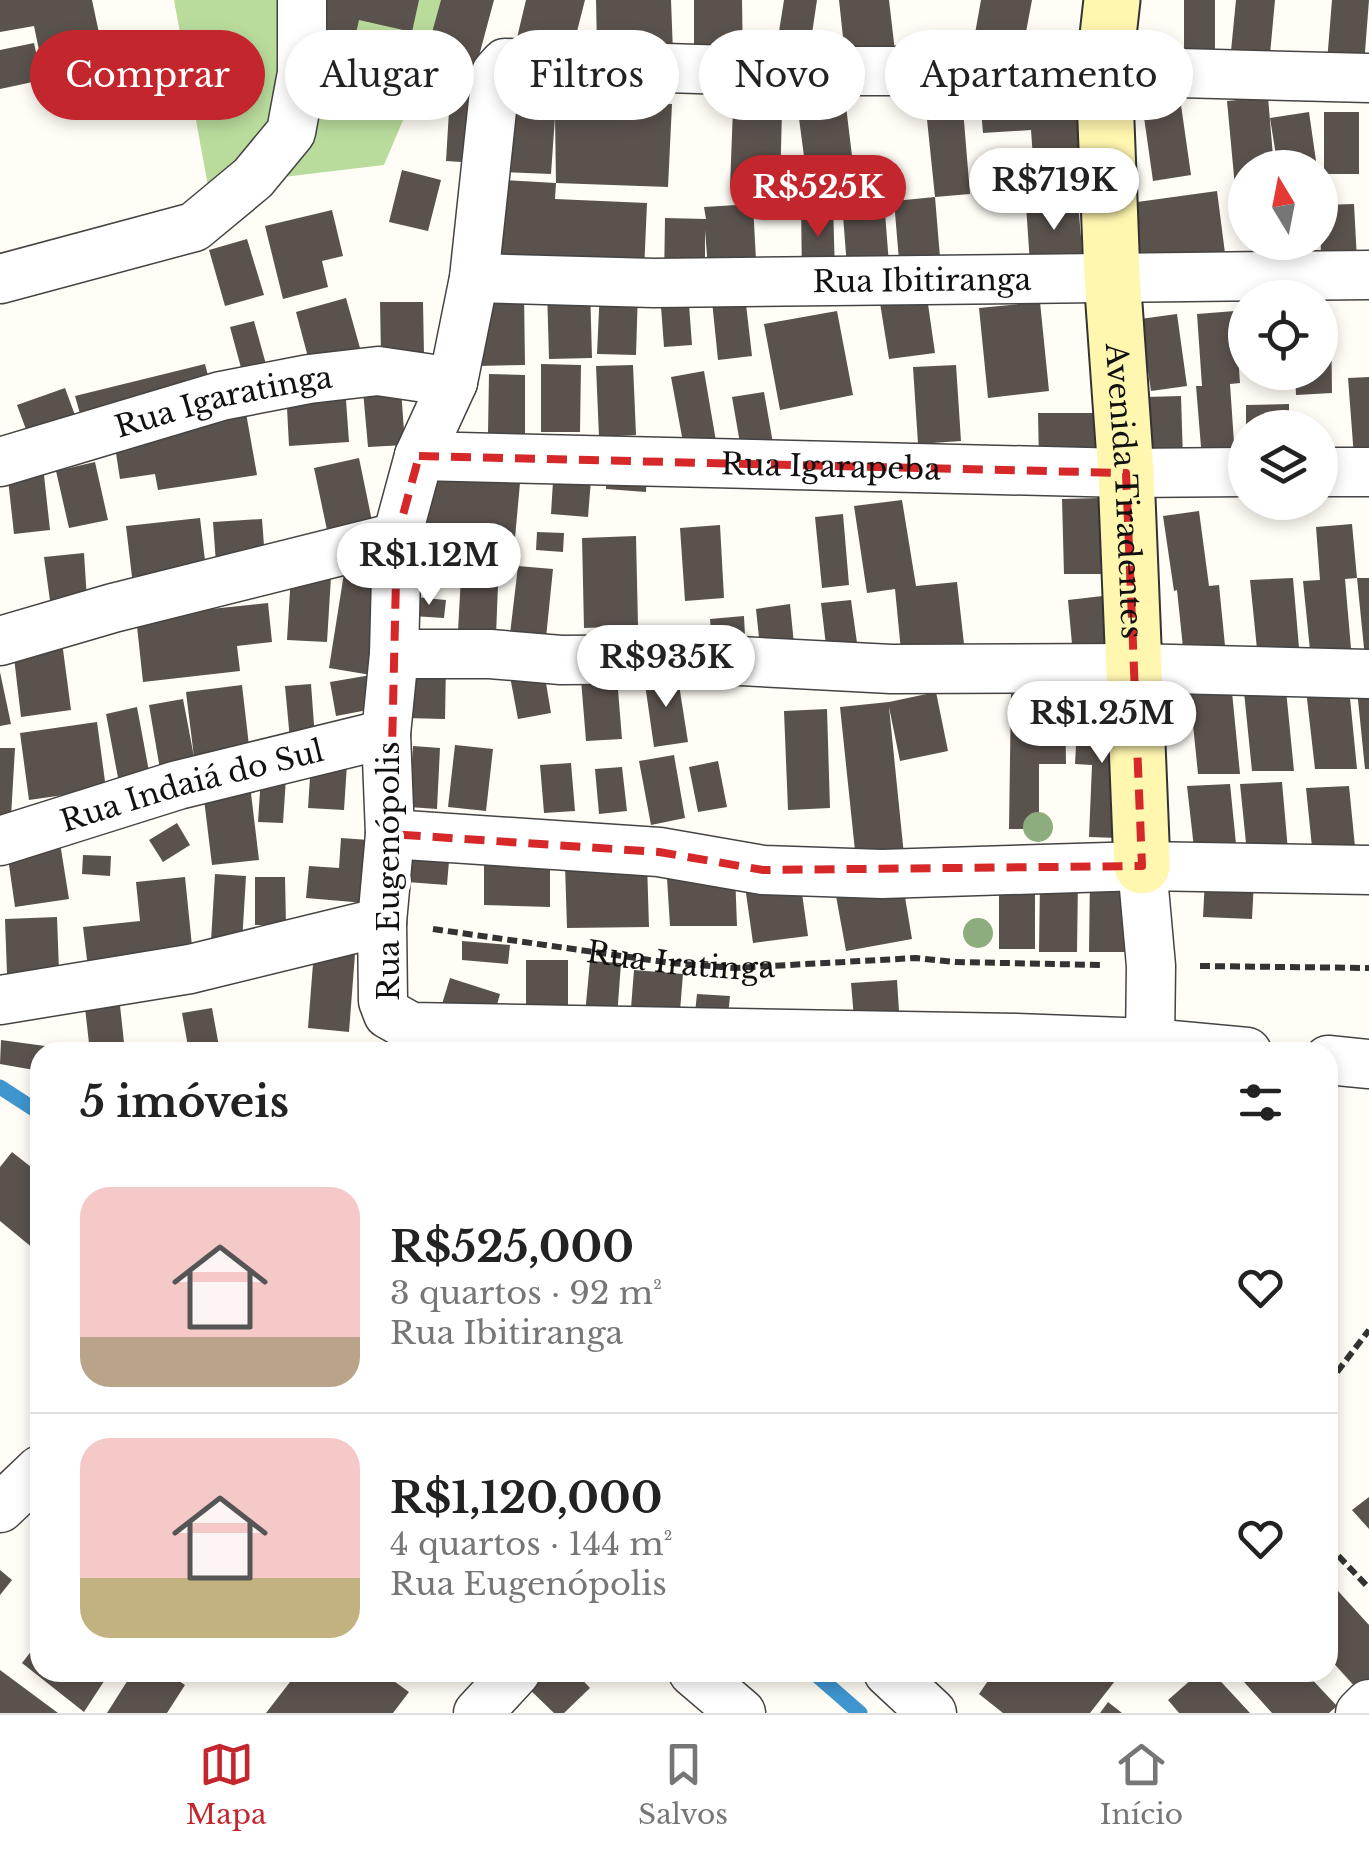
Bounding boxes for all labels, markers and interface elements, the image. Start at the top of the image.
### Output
chip: Comprar [30,30,265,120]
chip: Alugar [285,30,474,120]
chip: Filtros [494,30,679,120]
chip: Novo [699,30,865,120]
chip: Apartamento [885,30,1193,120]
pin: R$719K [973,148,1135,233]
north arrow [1228,150,1338,260]
map controls [1228,150,1338,520]
pin: R$525K [737,155,899,240]
text: R$719K [991,160,1117,200]
text: R$525K [752,167,884,207]
street label: Rua Ibitiranga [812,260,1032,300]
button: locate [1228,280,1338,390]
street label: Avenida Tiradentes [1098,341,1151,640]
street label: Rua Igaratinga [110,358,335,445]
button: layers [1228,410,1338,520]
street label: Rua Igarapeba [721,445,942,487]
pin: R$1.12M [337,523,521,608]
text: R$1.12M [359,535,499,575]
pin: R$935K [585,625,747,710]
text: R$935K [599,637,733,677]
pin: R$1.25M [1010,681,1194,766]
text: R$1.25M [1029,693,1175,733]
street label: Rua Indaiá do Sul [56,732,327,839]
street label: Rua Eugenópolis [370,741,407,1001]
street label: Rua Iratinga [584,933,776,987]
icon: filters [1233,1075,1288,1130]
text: 5 imóveis [80,1076,289,1128]
text: R$525,000 [390,1221,634,1273]
icon: home [160,1227,280,1347]
icon: heart [1233,1260,1288,1315]
text: 3 quartos · 92 m² [390,1273,662,1313]
text: Rua Ibitiranga [390,1313,623,1353]
text: R$1,120,000 [390,1472,662,1524]
icon: home [160,1478,280,1598]
icon: heart [1233,1511,1288,1566]
text: 4 quartos · 144 m² [390,1524,673,1564]
text: Rua Eugenópolis [390,1564,667,1604]
tab: Mapa [186,1737,266,1832]
tab: Salvos [638,1737,728,1832]
tab: Início [1100,1737,1183,1832]

